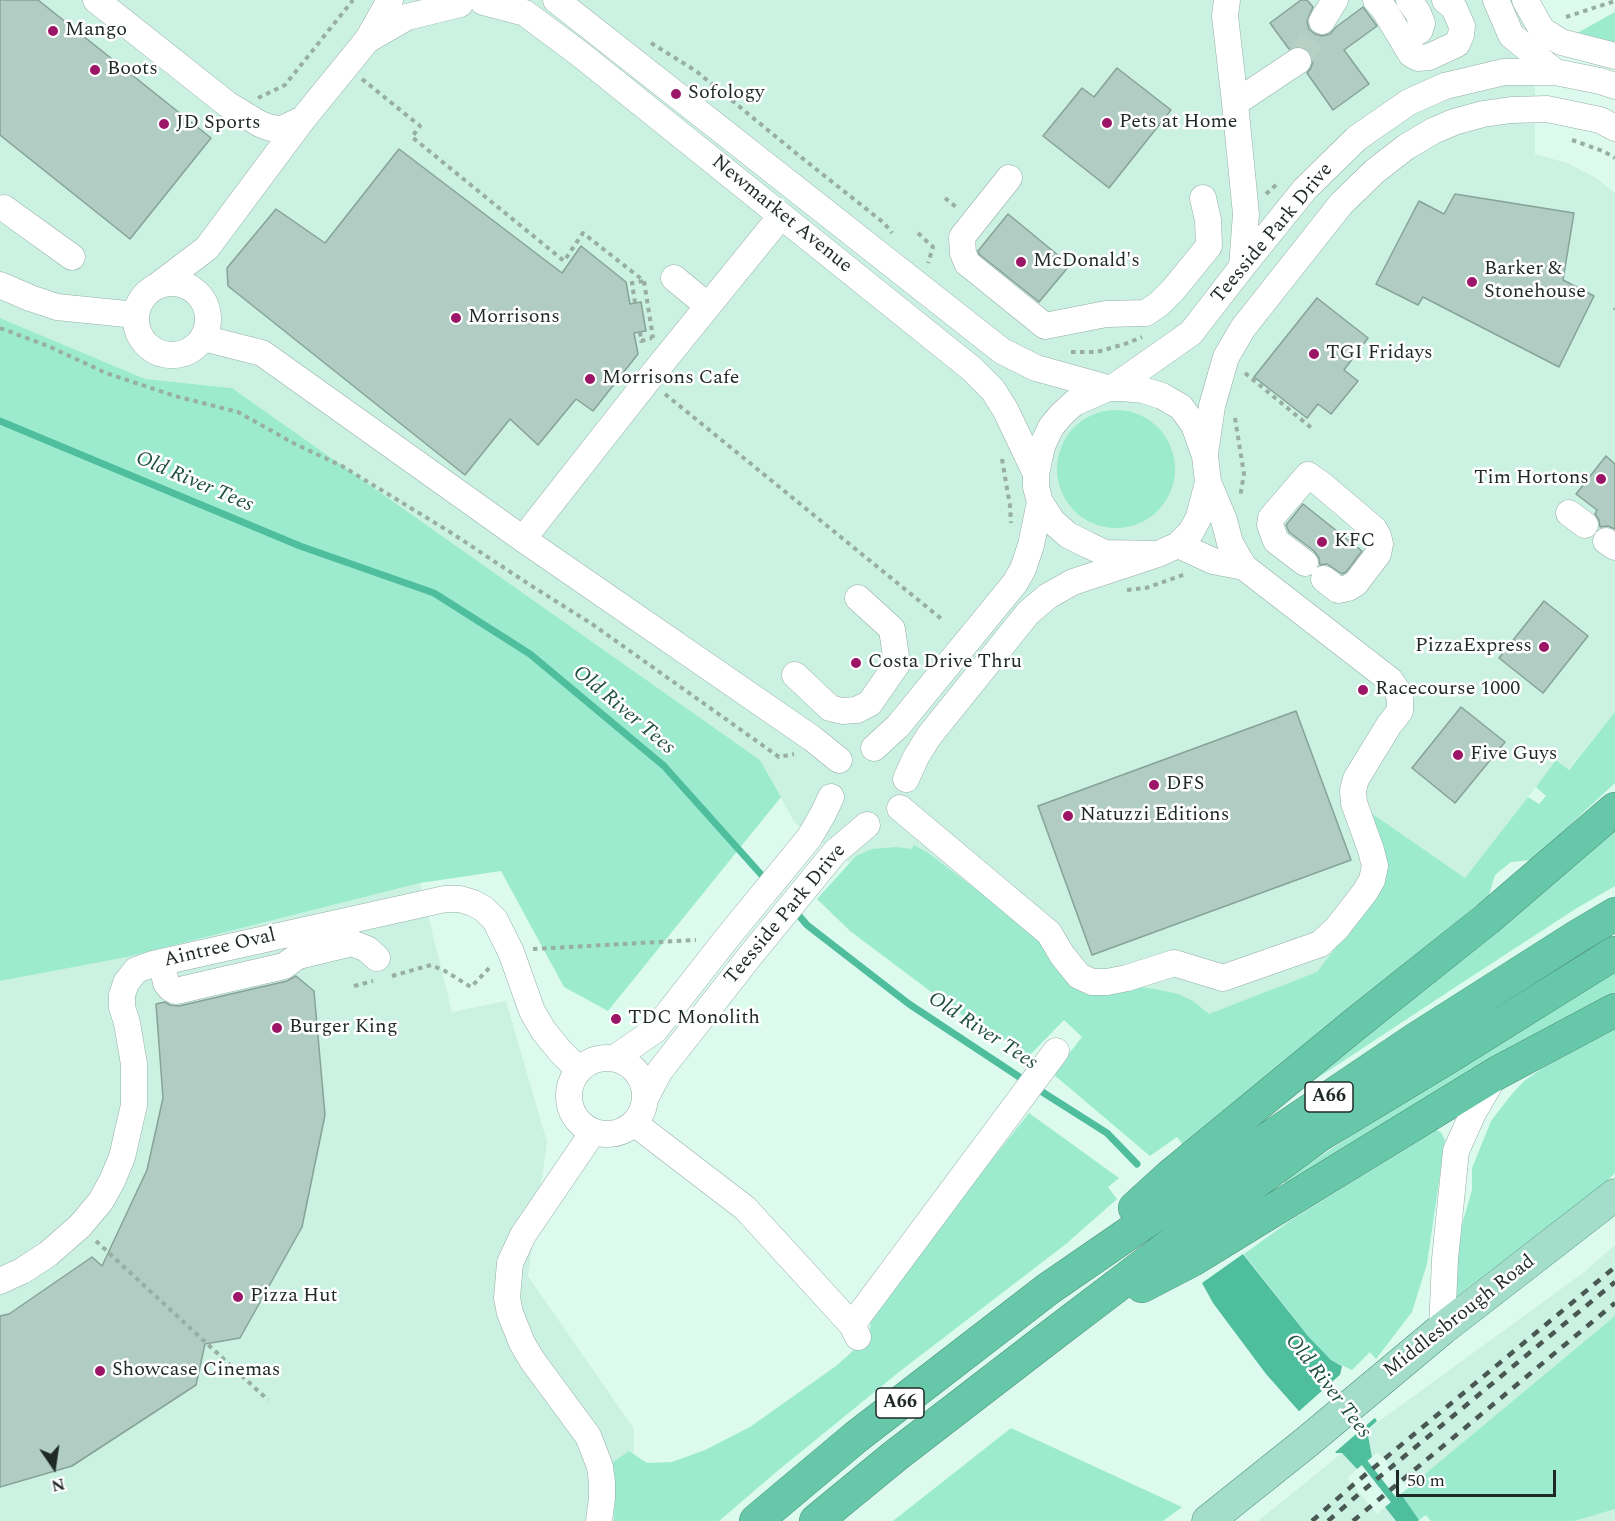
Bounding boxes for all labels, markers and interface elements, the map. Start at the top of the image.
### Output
place label: Mango [65,19,127,43]
marker: Mango [46,24,60,38]
place label: Boots [107,58,158,82]
marker: Boots [88,63,102,77]
place label: Sofology [688,82,765,106]
marker: Sofology [669,87,683,101]
place label: Pets at Home [1119,111,1237,135]
place label: JD Sports [176,112,261,136]
marker: Pets at Home [1100,116,1114,130]
marker: JD Sports [157,117,171,131]
street label: Newmarket Avenue [706,151,856,279]
street label: Teesside Park Drive [1207,159,1339,309]
place label: McDonald's [1033,250,1140,274]
marker: McDonald's [1014,255,1028,269]
place label: Barker & Stonehouse [1484,258,1586,305]
marker: Barker & Stonehouse [1465,275,1479,289]
place label: Morrisons [468,306,560,330]
marker: Morrisons [449,311,463,325]
place label: TGI Fridays [1326,342,1433,366]
marker: TGI Fridays [1307,347,1321,361]
place label: Morrisons Cafe [602,367,739,391]
marker: Morrisons Cafe [583,372,597,386]
water label: Old River Tees [131,447,257,519]
place label: Tim Hortons [1474,467,1589,491]
marker: Tim Hortons [1594,472,1608,486]
place label: KFC [1334,530,1375,554]
marker: KFC [1315,535,1329,549]
place label: PizzaExpress [1415,635,1532,659]
marker: PizzaExpress [1537,640,1551,654]
place label: Costa Drive Thru [868,651,1022,675]
marker: Costa Drive Thru [849,656,863,670]
water label: Old River Tees [567,661,679,761]
place label: Racecourse 1000 [1375,678,1520,702]
marker: Racecourse 1000 [1356,683,1370,697]
place label: Five Guys [1470,743,1557,767]
marker: Five Guys [1451,748,1465,762]
place label: DFS [1166,773,1204,797]
marker: DFS [1147,778,1161,792]
place label: Natuzzi Editions [1080,804,1229,828]
marker: Natuzzi Editions [1061,809,1075,823]
street label: Teesside Park Drive [720,840,852,990]
street label: Aintree Oval [162,924,278,974]
water label: Old River Tees [923,987,1041,1077]
place label: TDC Monolith [628,1007,760,1031]
marker: TDC Monolith [609,1012,623,1026]
place label: Burger King [289,1016,398,1040]
marker: Burger King [270,1021,284,1035]
road number: A66 [1305,1082,1353,1112]
street label: Middlesbrough Road [1380,1250,1540,1384]
place label: Pizza Hut [250,1285,338,1309]
marker: Pizza Hut [231,1290,245,1304]
water label: Old River Tees [1278,1330,1376,1444]
place label: Showcase Cinemas [112,1359,280,1383]
marker: Showcase Cinemas [93,1364,107,1378]
road number: A66 [876,1388,924,1418]
north arrow [24,1437,84,1497]
scale bar [1399,1458,1560,1496]
text: 50 m [1407,1467,1445,1494]
text: N [49,1471,67,1498]

